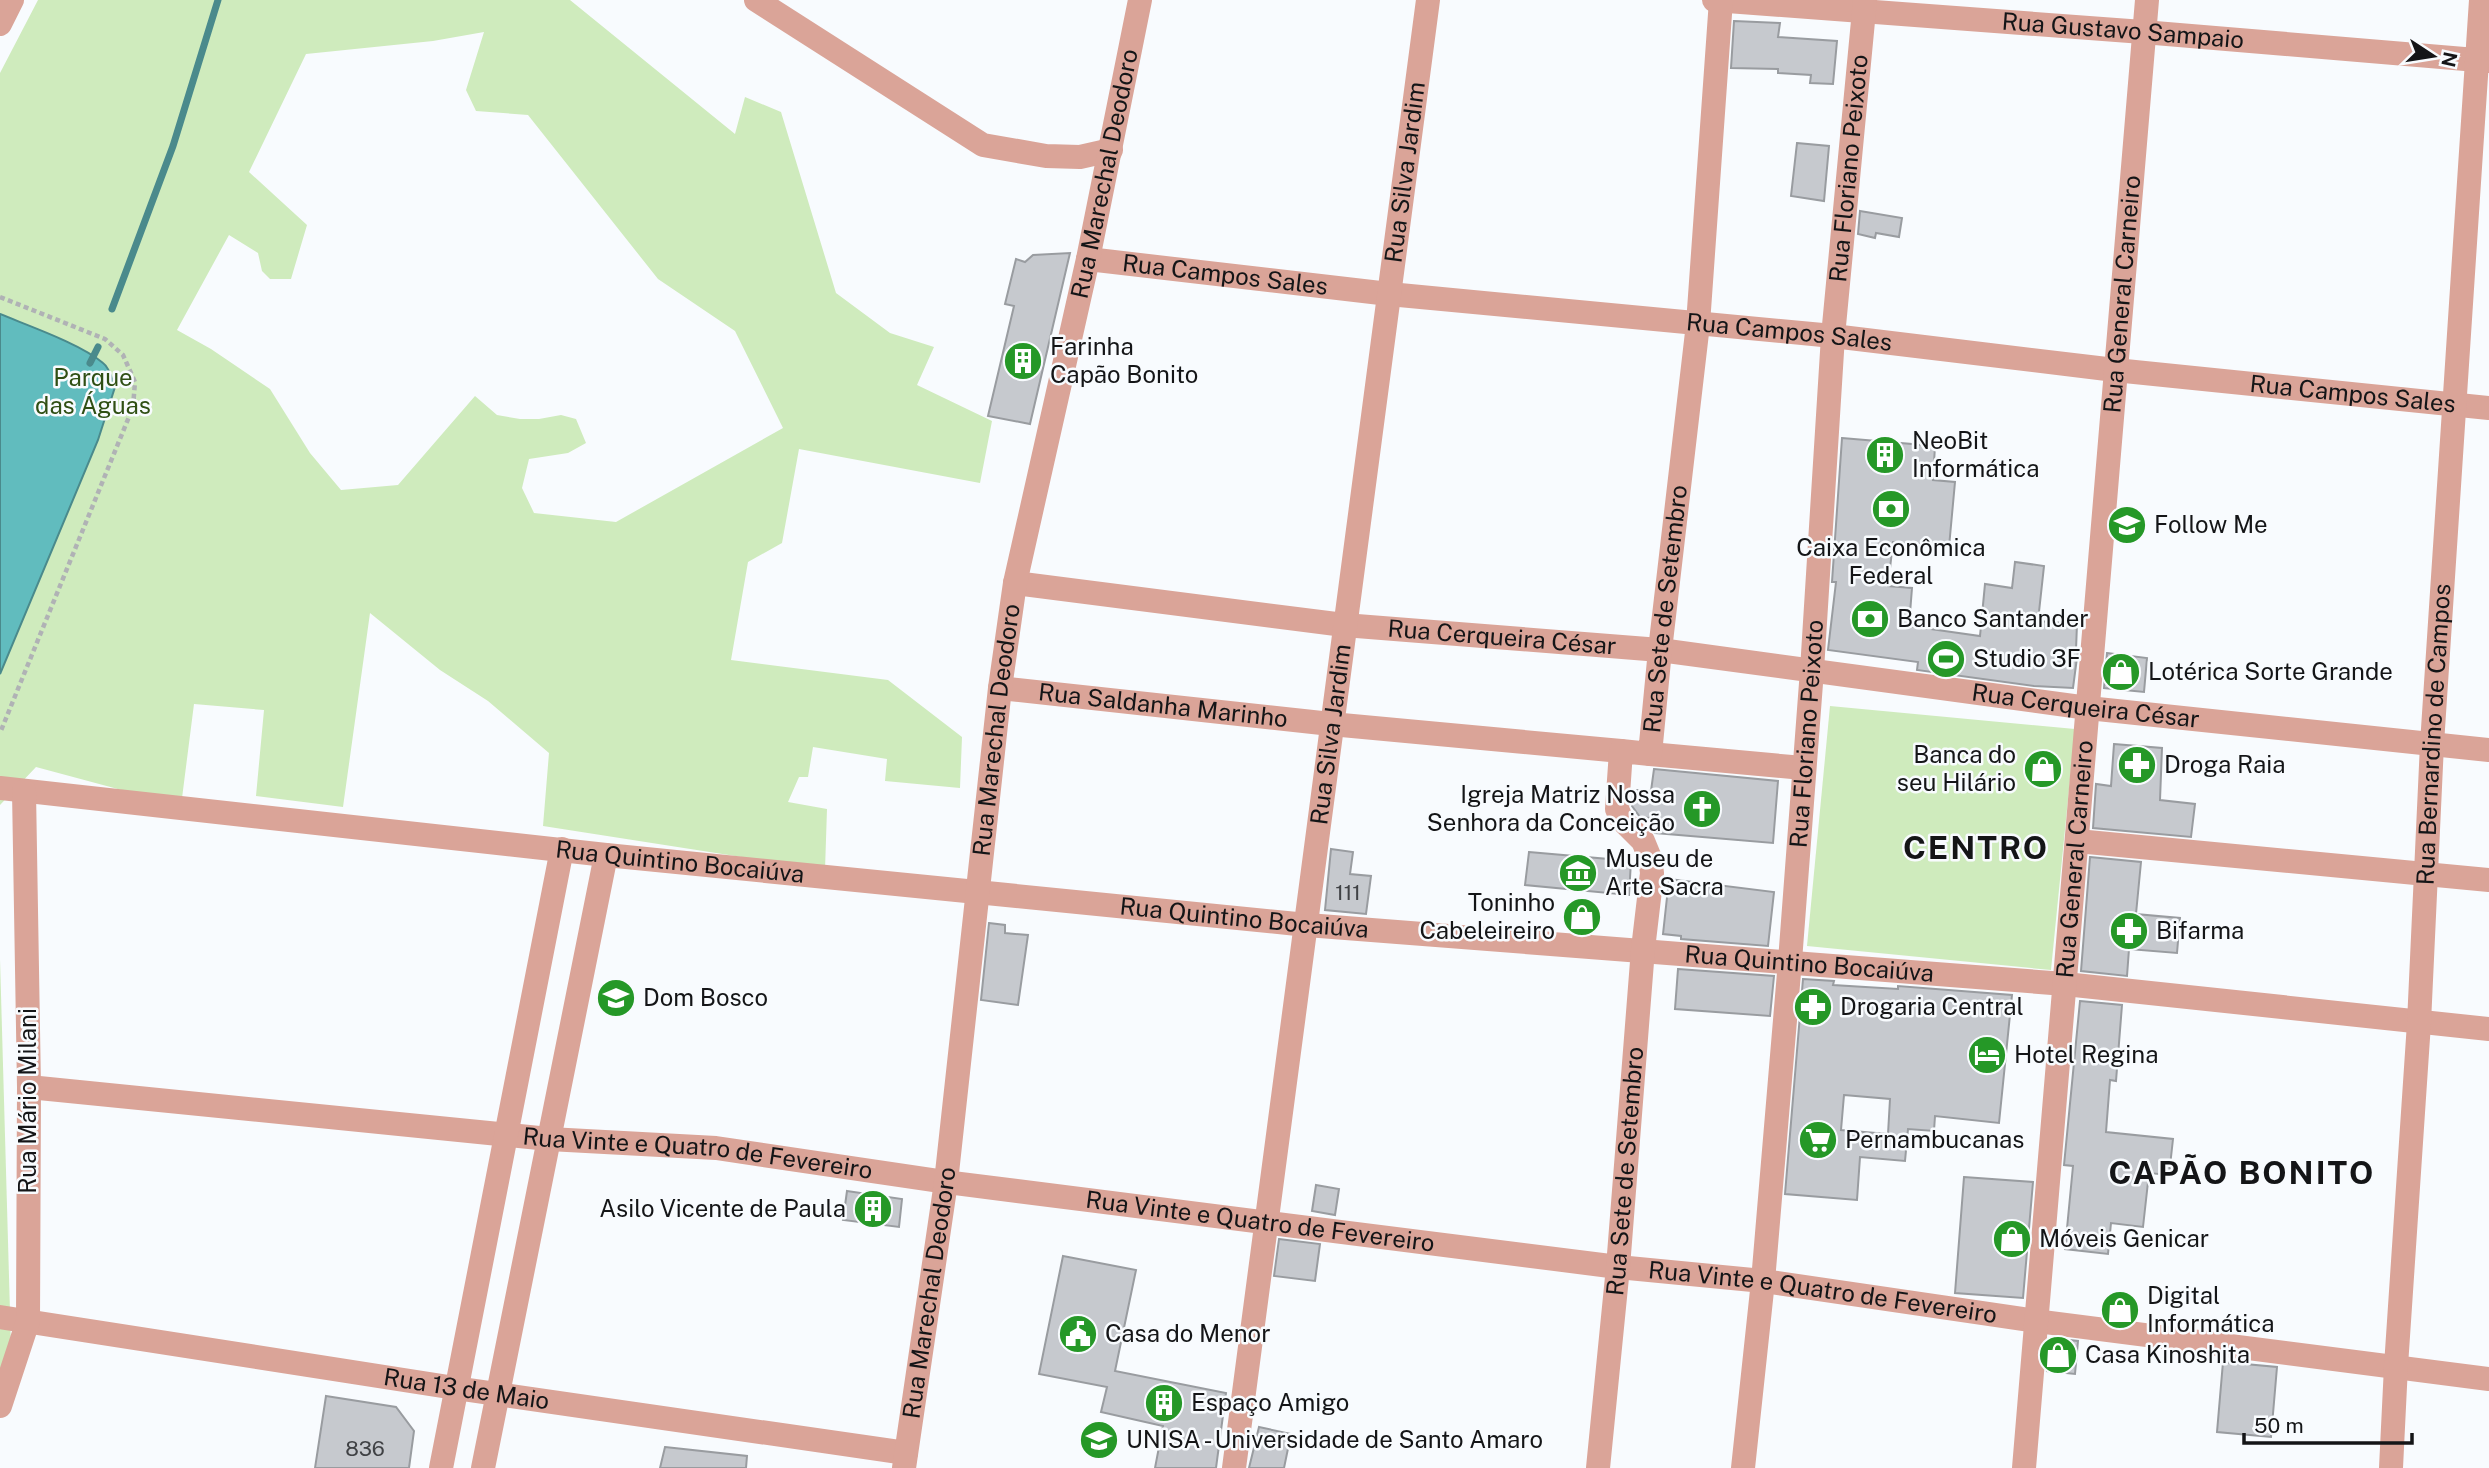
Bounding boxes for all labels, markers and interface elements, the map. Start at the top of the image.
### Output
street label: Rua Gustavo Sampaio [2001,7,2245,53]
north arrow [2398,21,2468,91]
street label: Rua Marechal Deodoro [1065,46,1143,301]
text: N [2437,50,2462,69]
street label: Rua Floriano Peixoto [1823,53,1873,284]
street label: Rua Silva Jardim [1378,80,1430,264]
street label: Rua General Carneiro [2097,174,2145,414]
street label: Rua Campos Sales [1121,248,1330,300]
street label: Rua Campos Sales [1685,307,1894,356]
place label: Farinha Capão Bonito [1050,332,1198,388]
building icon: Farinha Capão Bonito [1002,340,1044,382]
park label: Parque das Águas [35,363,151,419]
street label: Rua Campos Sales [2249,369,2457,418]
place label: NeoBit Informática [1912,426,2039,482]
building icon: NeoBit Informática [1864,434,1906,476]
street label: Rua Sete de Setembro [1637,483,1692,734]
bank icon: Caixa Econômica Federal [1870,488,1912,530]
school or university icon: Follow Me [2106,504,2148,546]
place label: Follow Me [2154,510,2268,538]
place label: Caixa Econômica Federal [1796,533,1986,589]
street label: Rua Bernardino de Campos [2410,583,2456,886]
bank icon: Banco Santander [1849,598,1891,640]
street label: Rua Marechal Deodoro [967,602,1025,857]
place label: Banco Santander [1897,604,2089,632]
street label: Rua Cerqueira César [1386,613,1617,659]
street label: Rua Floriano Peixoto [1784,619,1828,849]
sports icon: Studio 3F [1925,638,1967,680]
street label: Rua Silva Jardim [1304,642,1356,826]
place label: Studio 3F [1973,644,2081,672]
shop icon: Lotérica Sorte Grande [2100,651,2142,693]
place label: Lotérica Sorte Grande [2148,657,2393,685]
street label: Rua Saldanha Marinho [1037,677,1289,732]
street label: Rua Cerqueira César [1970,677,2201,733]
street label: Rua General Carneiro [2050,739,2098,979]
place label: Banca do seu Hilário [1897,740,2016,796]
pharmacy icon: Droga Raia [2116,744,2158,786]
shop icon: Banca do seu Hilário [2022,748,2064,790]
place label: Droga Raia [2164,750,2286,778]
place label: Igreja Matriz Nossa Senhora da Conceição [1427,780,1675,836]
church icon: Igreja Matriz Nossa Senhora da Conceição [1681,788,1723,830]
district label: CENTRO [1903,829,2049,866]
street label: Rua Quintino Bocaiúva [554,835,806,888]
place label: Museu de Arte Sacra [1605,844,1724,900]
museum icon: Museu de Arte Sacra [1557,852,1599,894]
house number: 111 [1335,880,1361,905]
place label: Toninho Cabeleireiro [1419,888,1555,944]
street label: Rua Quintino Bocaiúva [1118,891,1370,943]
shop icon: Toninho Cabeleireiro [1561,896,1603,938]
pharmacy icon: Bifarma [2108,910,2150,952]
place label: Bifarma [2156,916,2244,944]
street label: Rua Quintino Bocaiúva [1684,939,1935,987]
school or university icon: Dom Bosco [595,977,637,1019]
place label: Dom Bosco [643,983,768,1011]
pharmacy icon: Drogaria Central [1792,986,1834,1028]
place label: Drogaria Central [1840,992,2024,1020]
street label: Rua Mário Milani [13,1008,41,1194]
hotel icon: Hotel Regina [1966,1034,2008,1076]
place label: Hotel Regina [2014,1040,2158,1068]
street label: Rua Sete de Setembro [1600,1046,1648,1297]
supermarket icon: Pernambucanas [1797,1119,1839,1161]
street label: Rua Vinte e Quatro de Fevereiro [521,1121,874,1184]
place label: Pernambucanas [1845,1125,2024,1153]
district label: CAPÃO BONITO [2109,1153,2375,1191]
street label: Rua Marechal Deodoro [896,1166,961,1420]
street label: Rua Vinte e Quatro de Fevereiro [1084,1185,1436,1257]
building icon: Asilo Vicente de Paula [852,1188,894,1230]
place label: Asilo Vicente de Paula [599,1194,846,1222]
shop icon: Móveis Genicar [1991,1218,2033,1260]
place label: Móveis Genicar [2039,1224,2209,1252]
street label: Rua Vinte e Quatro de Fevereiro [1647,1255,1999,1328]
place label: Digital Informática [2147,1281,2274,1337]
shop icon: Digital Informática [2099,1289,2141,1331]
public building icon: Casa do Menor [1057,1313,1099,1355]
place label: Casa do Menor [1105,1319,1271,1347]
shop icon: Casa Kinoshita [2037,1334,2079,1376]
place label: Casa Kinoshita [2085,1340,2250,1368]
street label: Rua 13 de Maio [382,1362,551,1414]
building icon: Espaço Amigo [1143,1382,1185,1424]
place label: Espaço Amigo [1191,1388,1349,1416]
scale bar [2244,1402,2412,1446]
text: 50 m [2254,1413,2304,1438]
school or university icon: UNISA - Universidade de Santo Amaro [1078,1419,1120,1461]
place label: UNISA - Universidade de Santo Amaro [1126,1425,1543,1453]
house number: 836 [345,1436,385,1461]

